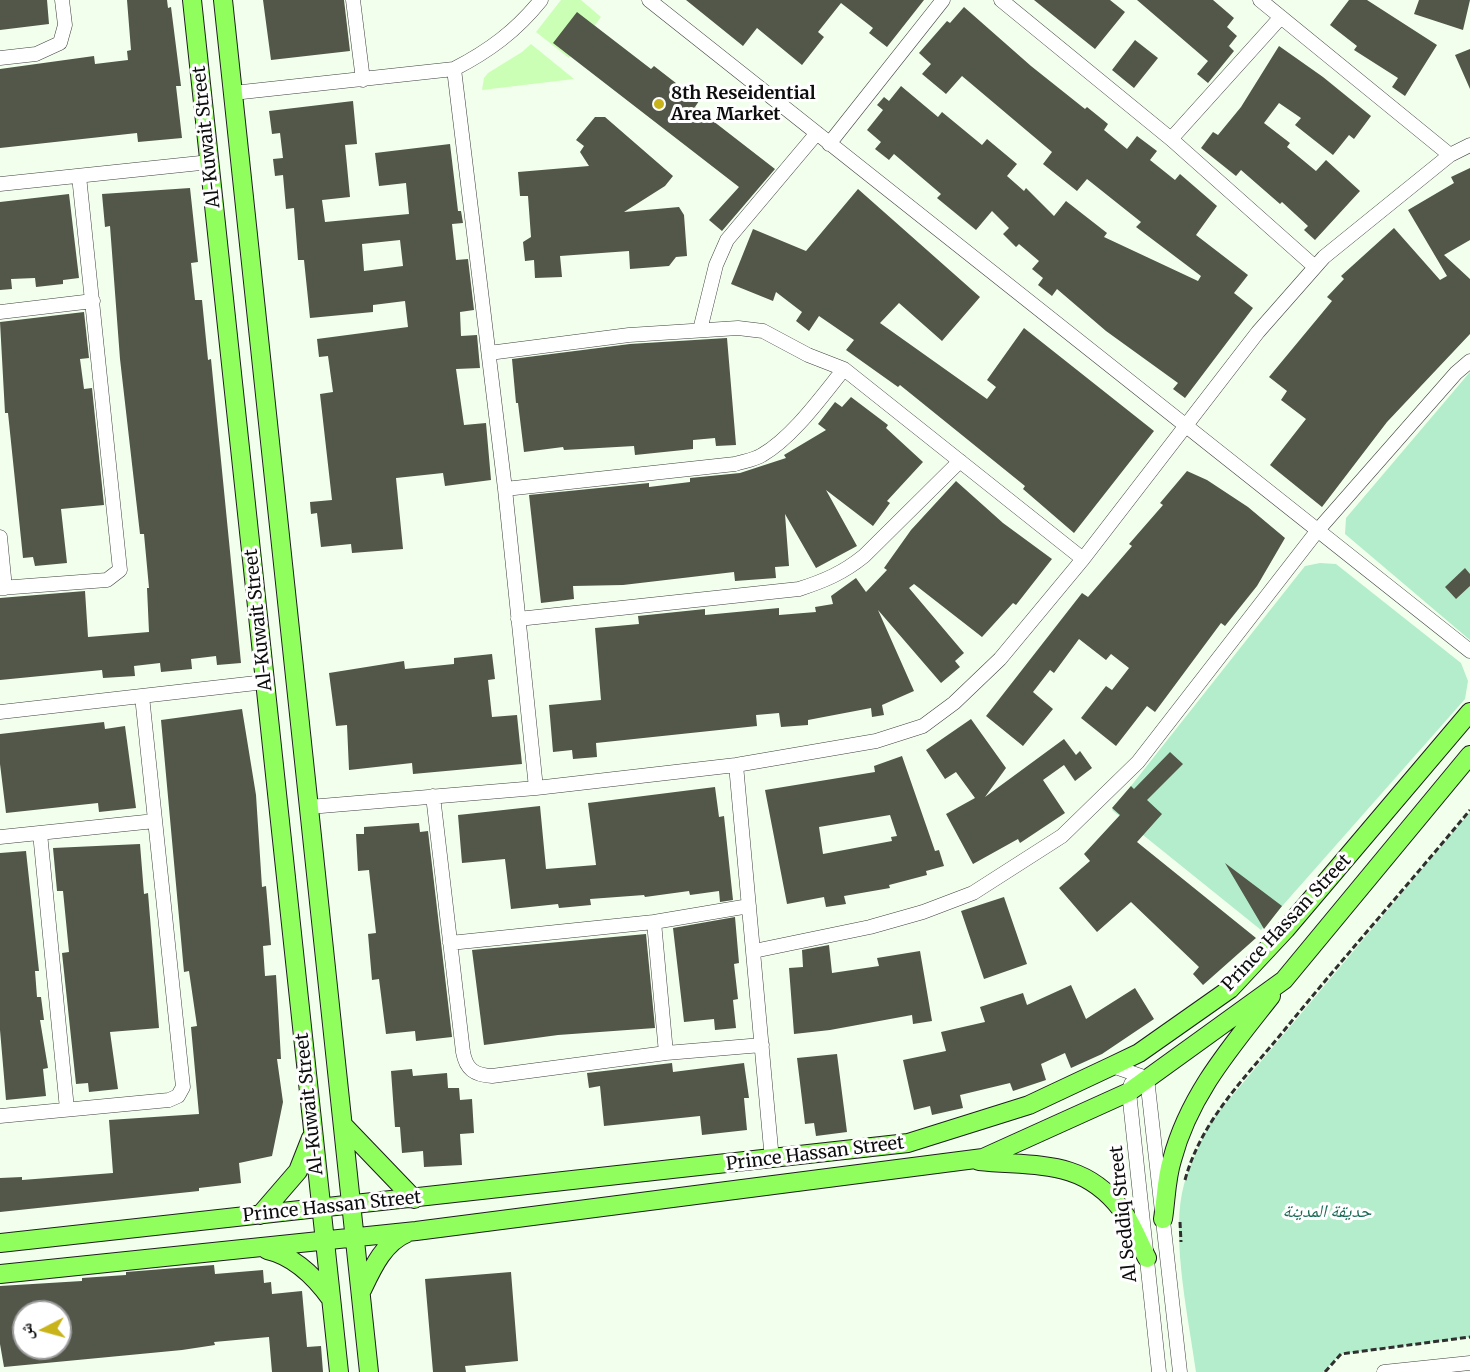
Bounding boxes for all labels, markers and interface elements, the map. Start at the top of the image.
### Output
street label: Al-Kuwait Street [189,65,225,209]
place label: 8th Reseidential Area Market [671,83,816,125]
marker: 8th Reseidential Area Market [652,97,666,111]
street label: Al-Kuwait Street [241,548,277,692]
street label: Prince Hassan Street [1218,850,1356,996]
street label: Al-Kuwait Street [292,1032,328,1176]
street label: Prince Hassan Street [725,1132,905,1176]
street label: Al Seddiq Street [1106,1145,1142,1283]
street label: Prince Hassan Street [242,1187,422,1227]
park label: حديقة المدينة [1283,1201,1371,1223]
north arrow [12,1300,72,1360]
text: ش [15,1322,37,1341]

